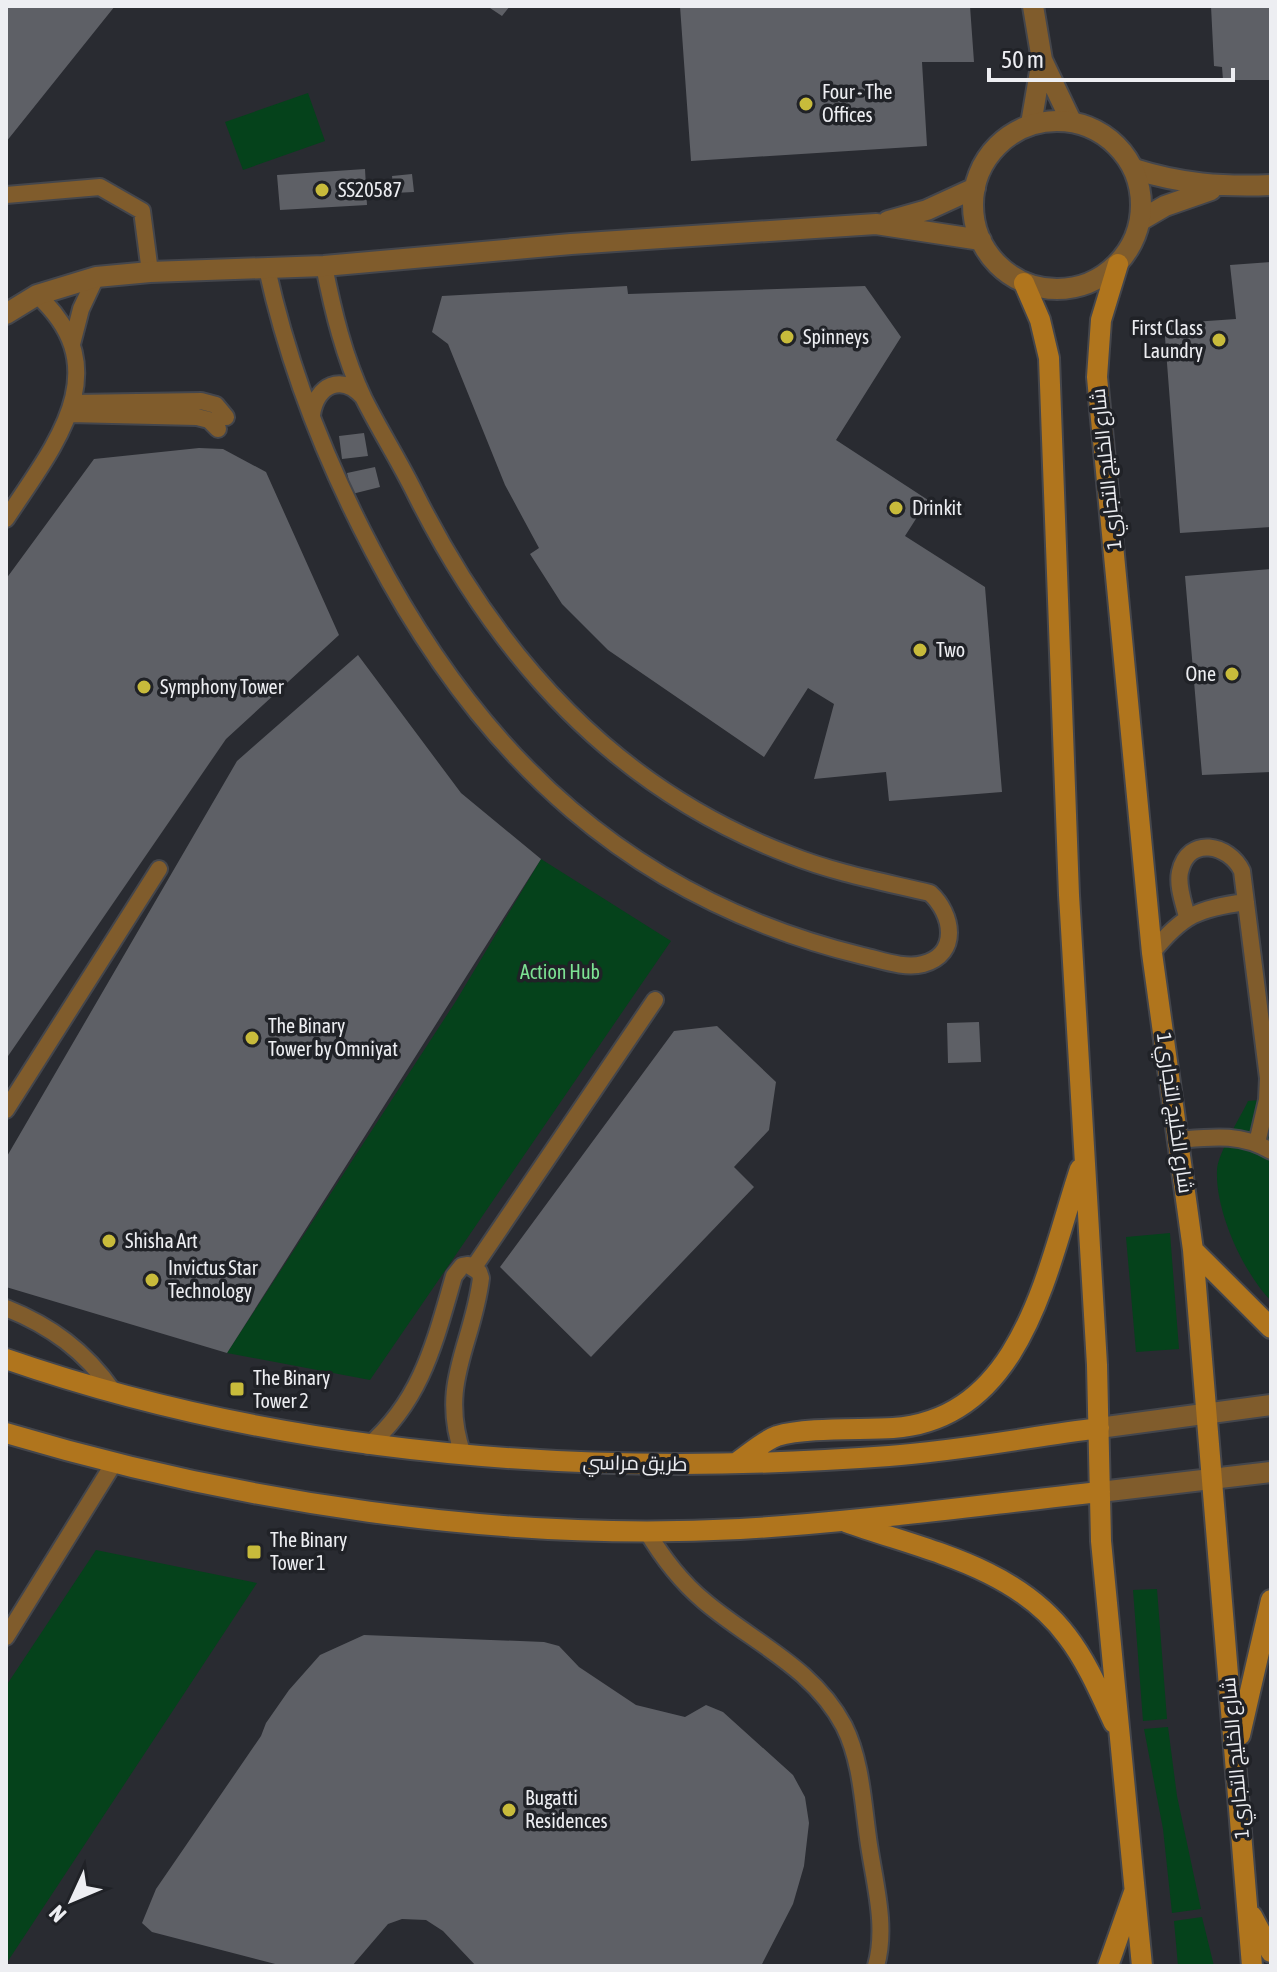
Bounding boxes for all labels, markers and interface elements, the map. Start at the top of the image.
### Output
scale bar [989,32,1233,82]
text: 50 m [1001,46,1044,73]
place label: Four - The Offices [822,80,892,126]
marker: Four - The Offices [797,95,815,113]
place label: SS20587 [338,178,402,201]
marker: SS20587 [313,181,331,199]
place label: First Class Laundry [1131,316,1203,362]
place label: Spinneys [803,325,869,348]
marker: Spinneys [778,328,796,346]
marker: First Class Laundry [1210,331,1228,349]
street label: شارع الخليج التجاري 1 [1086,387,1130,551]
place label: Drinkit [912,496,962,519]
marker: Drinkit [887,499,905,517]
place label: Two [936,638,965,661]
marker: Two [911,641,929,659]
place label: One [1186,662,1216,685]
marker: One [1223,665,1241,683]
place label: Symphony Tower [160,675,285,698]
marker: Symphony Tower [135,678,153,696]
park label: Action Hub [520,960,600,983]
place label: The Binary Tower by Omniyat [268,1014,398,1060]
marker: The Binary Tower by Omniyat [243,1029,261,1047]
street label: شارع الخليج التجاري 1 [1148,1031,1198,1195]
place label: Shisha Art [125,1229,198,1252]
marker: Shisha Art [100,1232,118,1250]
place label: Invictus Star Technology [168,1256,259,1302]
marker: Invictus Star Technology [143,1271,161,1289]
place label: The Binary Tower 2 [253,1366,330,1412]
marker: The Binary Tower 2 [228,1380,246,1398]
street label: طريق مراسي [582,1450,688,1479]
place label: The Binary Tower 1 [270,1528,347,1574]
marker: The Binary Tower 1 [245,1543,263,1561]
street label: شارع الخليج التجاري 1 [1216,1676,1258,1840]
place label: Bugatti Residences [525,1786,608,1832]
marker: Bugatti Residences [500,1801,518,1819]
north arrow [32,1860,112,1940]
text: N [44,1900,71,1928]

